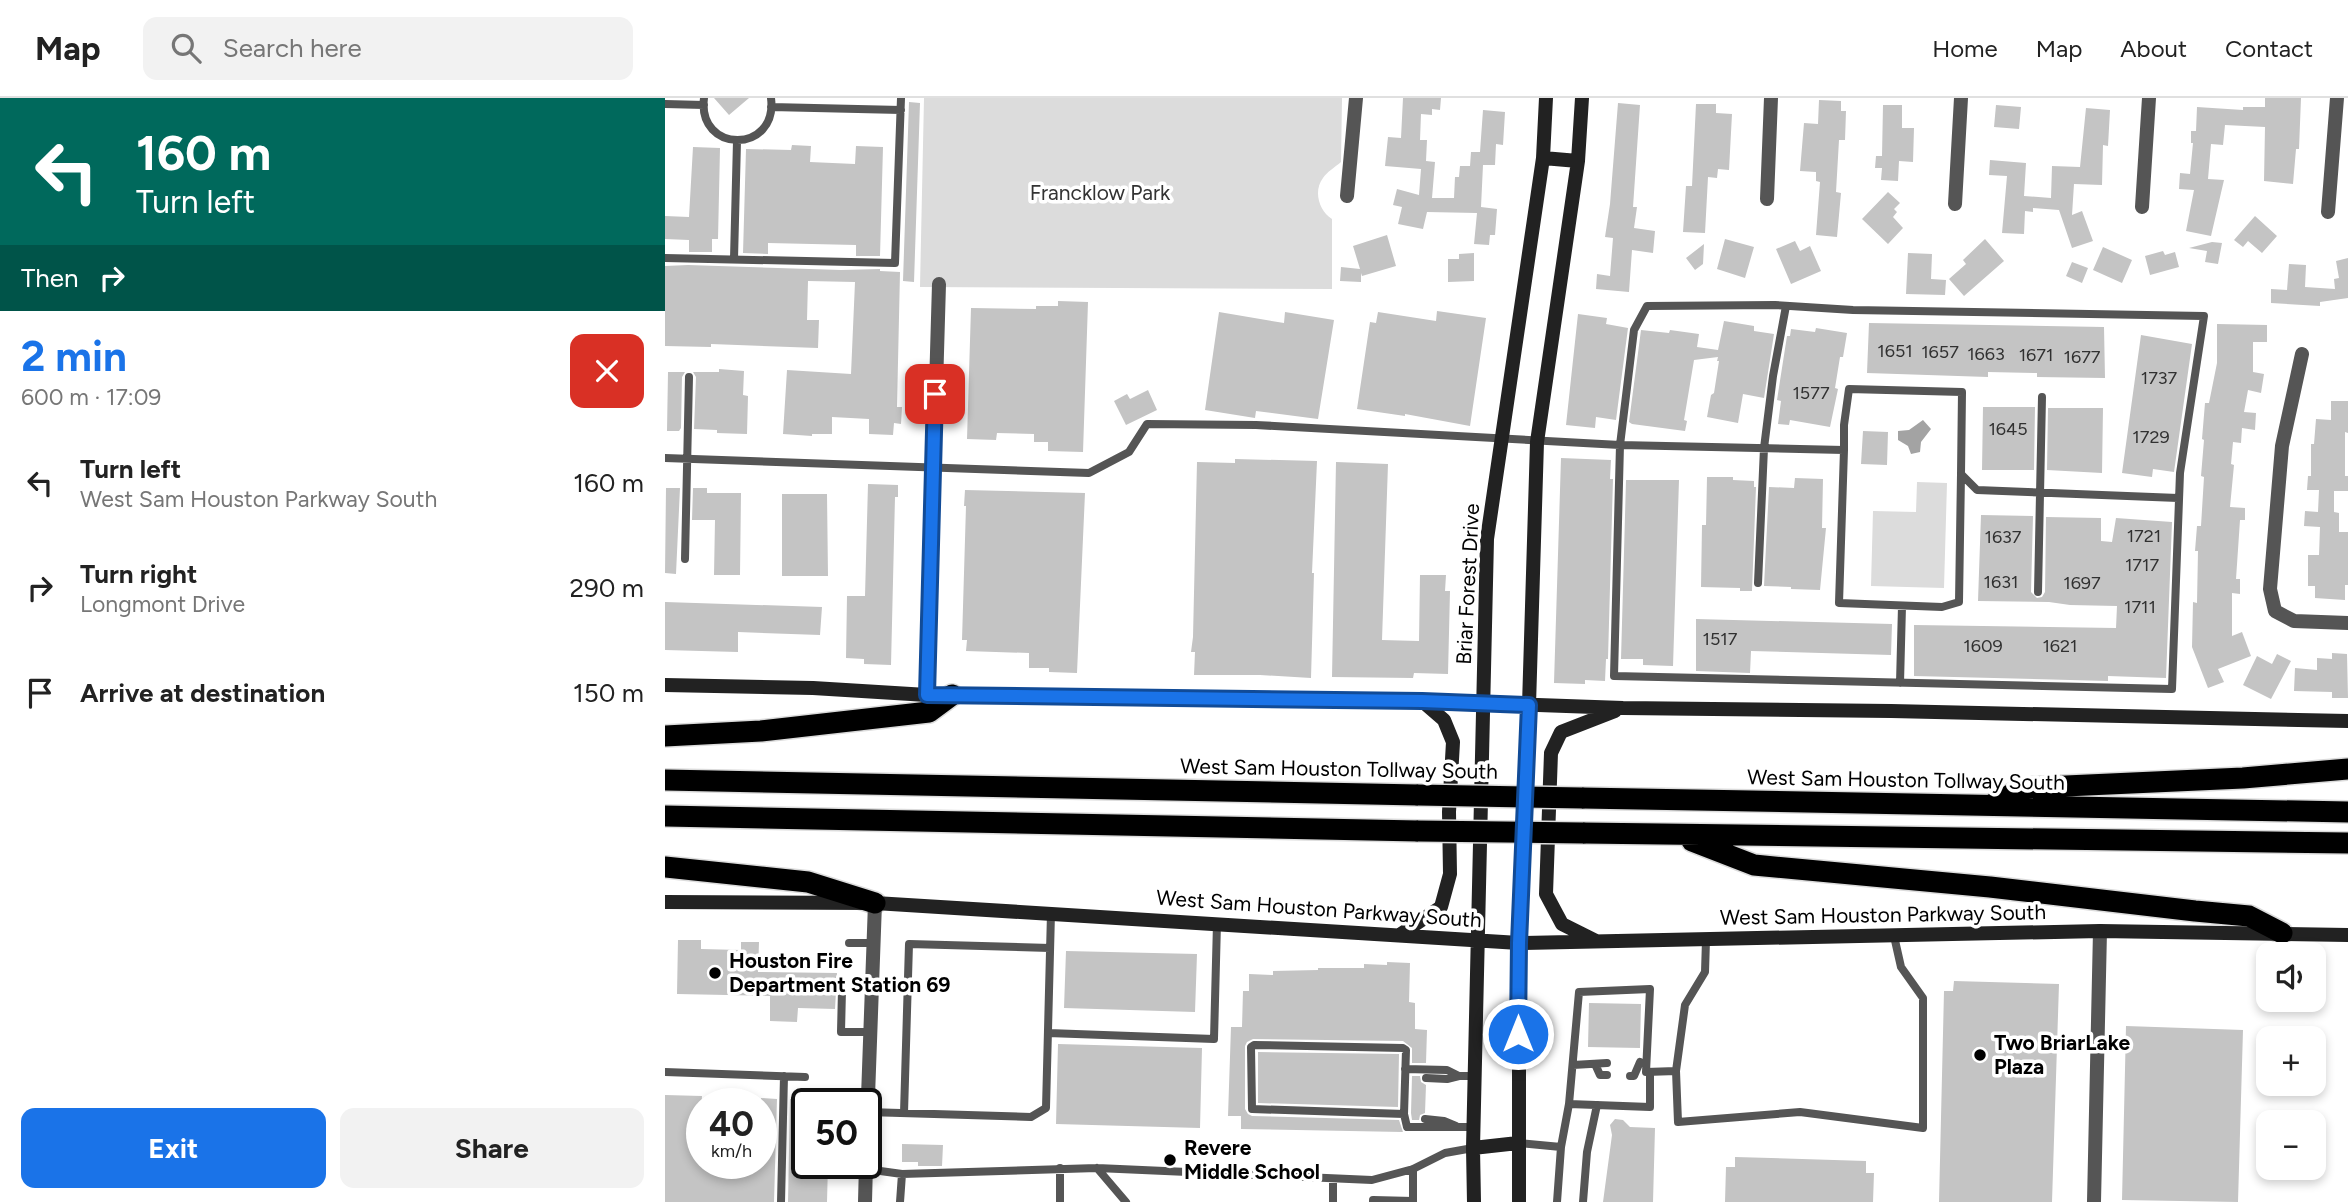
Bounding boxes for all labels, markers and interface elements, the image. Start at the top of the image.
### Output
search box [143,17,633,80]
text: Map [35,29,101,68]
icon: search [167,29,205,67]
text: Search here [223,32,362,64]
text: Home [1932,34,1998,63]
text: Map [2036,34,2082,63]
text: About [2120,34,2187,63]
text: Contact [2225,34,2313,63]
text: 160 m [136,123,271,182]
icon: left [21,126,112,217]
park label: Francklow Park [1030,180,1171,205]
text: Turn left [136,183,255,221]
icon: right [93,259,131,297]
text: Then [21,262,79,294]
text: 2 min [21,331,127,382]
button: close [570,334,644,408]
house number: 1651 [1877,340,1913,362]
house number: 1657 [1921,341,1959,363]
house number: 1663 [1967,343,2005,365]
house number: 1671 [2019,344,2053,366]
house number: 1677 [2064,346,2101,368]
pin [905,364,965,424]
house number: 1737 [2141,367,2178,389]
icon: arrive [916,375,954,413]
house number: 1577 [1792,382,1830,404]
text: 600 m · 17:09 [21,383,161,411]
house number: 1645 [1988,418,2028,440]
house number: 1729 [2132,426,2170,448]
text: Turn left [80,453,181,485]
icon: left [21,464,59,502]
text: 160 m [573,467,644,499]
text: West Sam Houston Parkway South [80,485,437,513]
street label: Briar Forest Drive [1451,503,1484,665]
house number: 1721 [2127,525,2161,547]
house number: 1637 [1984,526,2022,548]
house number: 1717 [2125,554,2159,576]
text: Turn right [80,558,197,590]
icon: right [21,569,59,607]
house number: 1631 [1984,571,2018,593]
text: 290 m [570,572,644,604]
house number: 1697 [2063,572,2101,594]
text: Longmont Drive [80,590,245,618]
house number: 1711 [2124,596,2156,618]
house number: 1517 [1703,628,1738,650]
house number: 1609 [1963,635,2003,657]
house number: 1621 [2042,635,2078,657]
icon: arrive [21,674,59,712]
text: Arrive at destination [80,677,325,709]
text: 150 m [573,677,644,709]
street label: West Sam Houston Tollway South [1180,753,1498,784]
street label: West Sam Houston Tollway South [1747,764,2065,795]
street label: West Sam Houston Parkway South [1155,885,1483,932]
street label: West Sam Houston Parkway South [1720,899,2046,930]
map controls [2256,942,2326,1180]
button: sound [2256,942,2326,1012]
place label: Houston Fire Department Station 69 [729,948,951,997]
marker: Houston Fire Department Station 69 [707,965,723,981]
position arrow [1481,997,1555,1071]
button: + [2256,1026,2326,1096]
place label: Two BriarLake Plaza [1994,1030,2130,1079]
marker: Two BriarLake Plaza [1972,1047,1988,1063]
speed limit sign: 50 [791,1088,882,1179]
text: 40 [709,1103,754,1145]
button: Exit [21,1108,326,1188]
button: Share [340,1108,644,1188]
button: − [2256,1110,2326,1180]
place label: Revere Middle School [1184,1135,1320,1184]
text: km/h [711,1140,752,1162]
marker: Revere Middle School [1162,1152,1178,1168]

